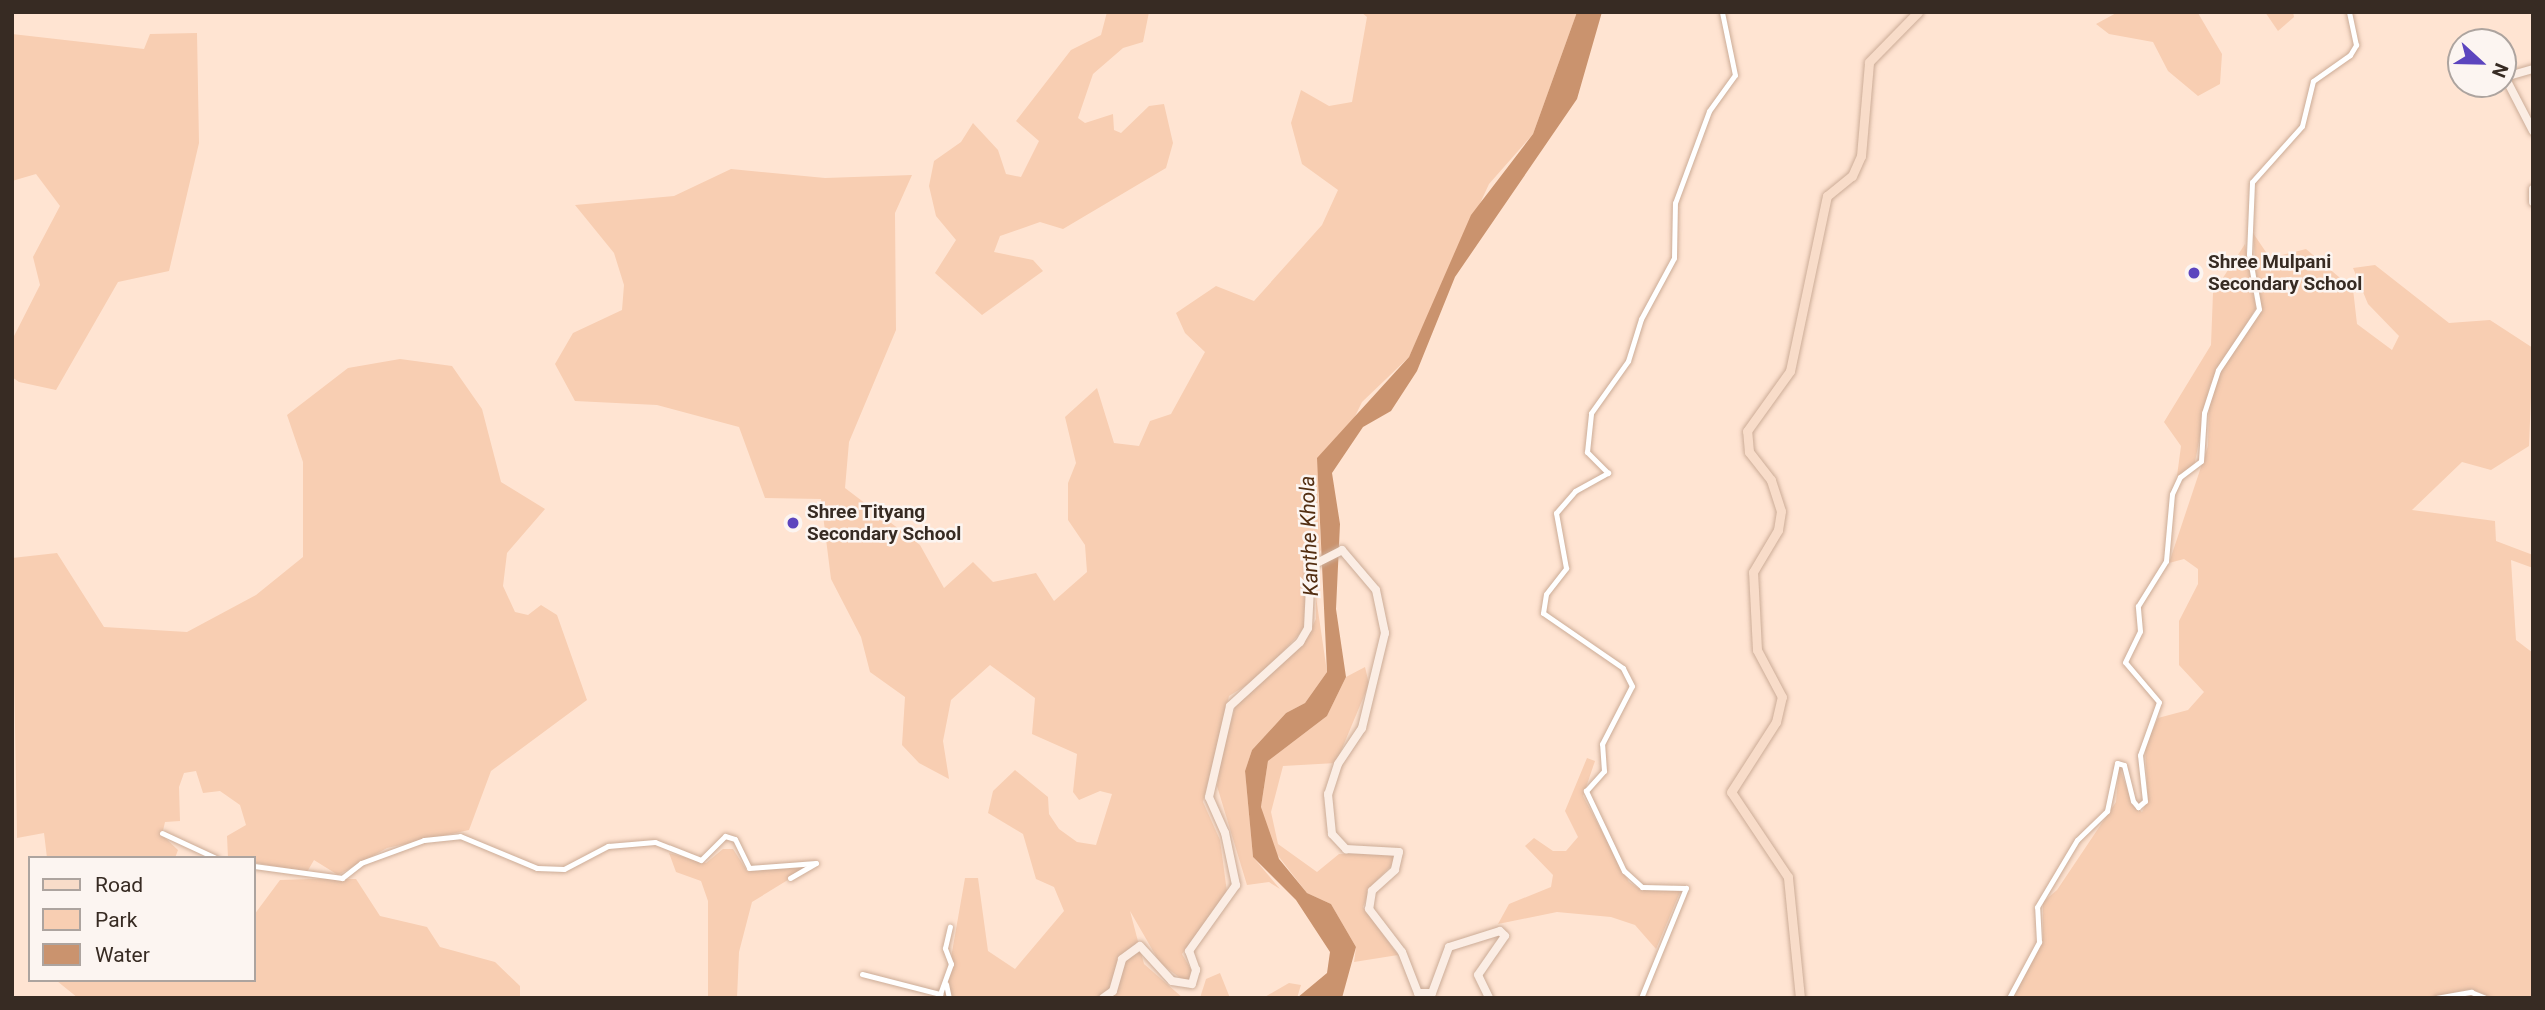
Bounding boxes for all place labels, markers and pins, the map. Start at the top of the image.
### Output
place label: Shree Mulpani Secondary School [2208,251,2362,295]
marker: Shree Mulpani Secondary School [2186,265,2202,281]
place label: Shree Tityang Secondary School [807,501,961,545]
marker: Shree Tityang Secondary School [785,515,801,531]

